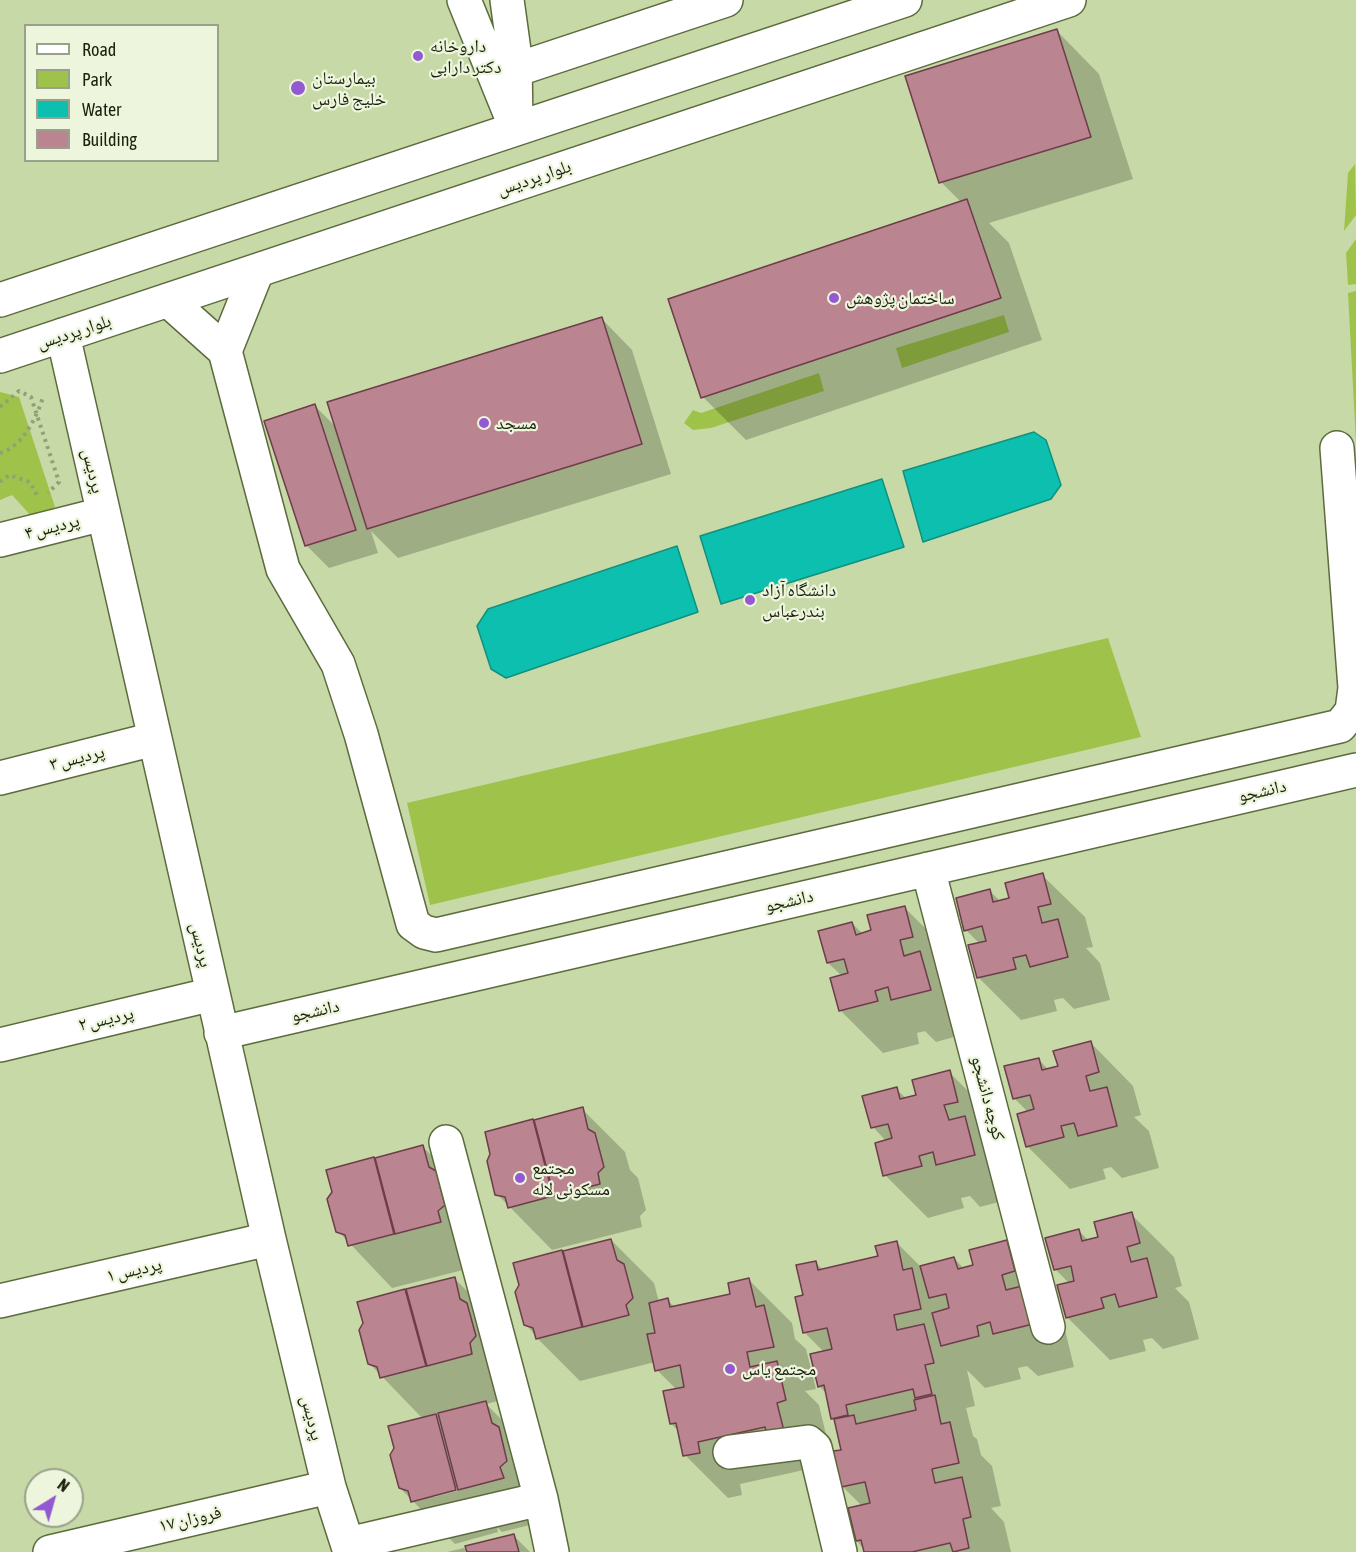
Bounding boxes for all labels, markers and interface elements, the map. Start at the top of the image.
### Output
legend [24,24,219,162]
place label: داروخانه دکتر دارابی [430,35,501,78]
text: Road [82,39,116,60]
marker: داروخانه دکتر دارابی [411,49,425,63]
place label: بیمارستان خلیج فارس [312,67,386,110]
text: Park [82,69,112,90]
marker: بیمارستان خلیج فارس [289,79,307,97]
text: Water [82,99,121,120]
text: Building [82,129,137,150]
street label: بلوار پردیس [494,155,574,201]
place label: ساختمان پژوهش [846,287,955,309]
marker: ساختمان پژوهش [827,291,841,305]
street label: بلوار پردیس [34,310,114,354]
place label: مسجد [496,412,537,434]
marker: مسجد [477,416,491,430]
street label: پردیس [77,446,109,496]
street label: پردیس ۴ [22,510,82,544]
place label: دانشگاه آزاد بندرعباس [762,579,836,622]
marker: دانشگاه آزاد بندرعباس [743,593,757,607]
street label: پردیس ۳ [47,741,107,775]
street label: دانشجو [1236,775,1288,807]
street label: دانشجو [763,885,815,917]
street label: پردیس [185,920,217,970]
street label: دانشجو [289,995,341,1027]
street label: پردیس ۲ [76,1002,136,1036]
street label: کوچه دانشجو [966,1053,1010,1143]
place label: مجتمع مسکونی لاله [532,1157,610,1200]
marker: مجتمع مسکونی لاله [513,1171,527,1185]
street label: پردیس ۱ [104,1253,164,1287]
place label: مجتمع یاس [742,1358,816,1380]
marker: مجتمع یاس [723,1362,737,1376]
street label: پردیس [296,1393,328,1443]
north arrow [24,1468,84,1528]
text: N [54,1475,73,1495]
street label: فروزان ۱۷ [157,1501,223,1537]

